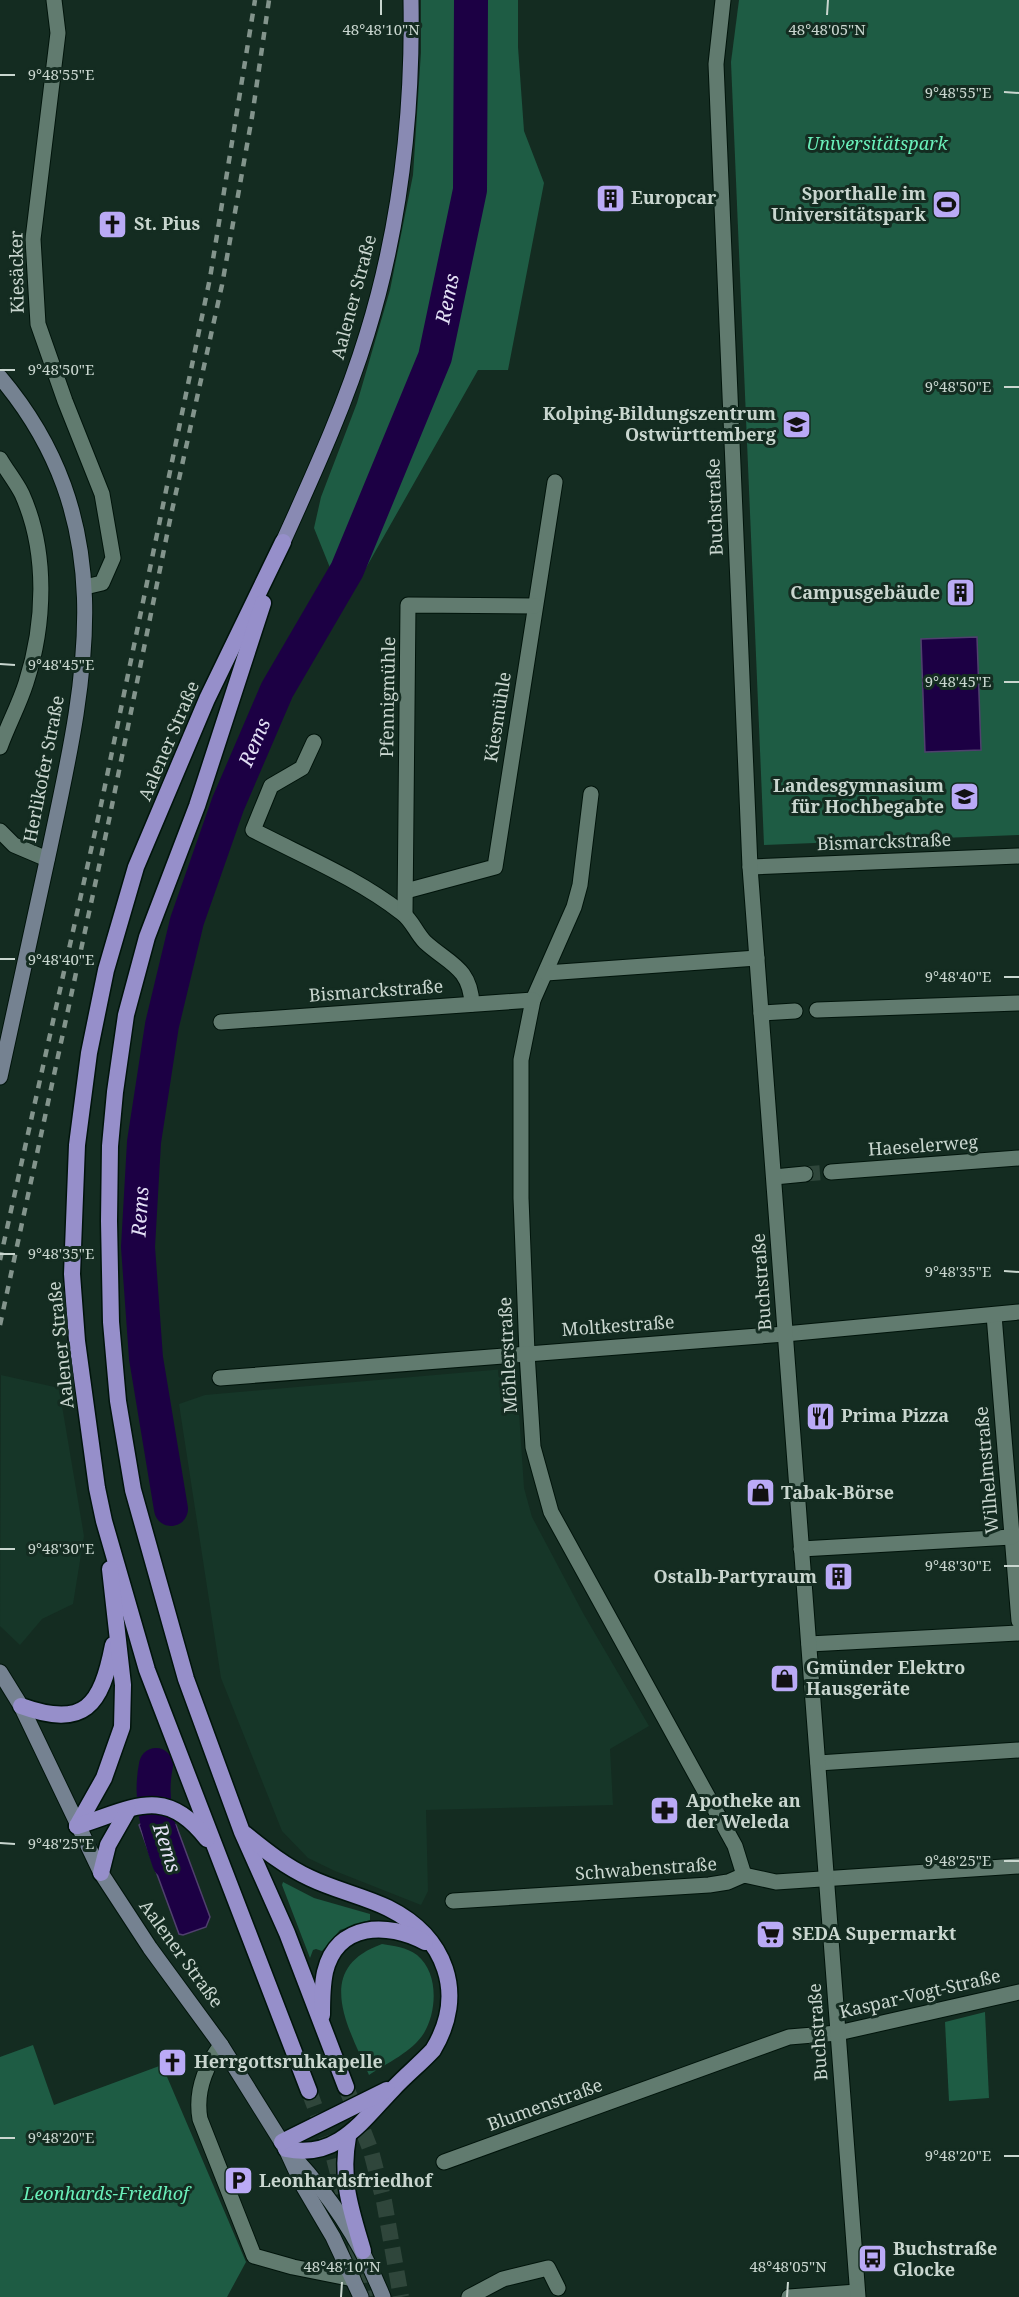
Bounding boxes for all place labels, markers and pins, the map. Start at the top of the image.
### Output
place label: Sporthalle im Universitätspark [771,181,927,226]
building icon: Europcar [594,182,626,214]
place label: Europcar [631,185,717,209]
sports icon: Sporthalle im Universitätspark [931,188,963,220]
church icon: St. Pius [97,208,129,240]
place label: St. Pius [134,211,201,235]
place label: Kolping-Bildungszentrum Ostwürttemberg [543,401,777,446]
school or university icon: Kolping-Bildungszentrum Ostwürttemberg [781,408,813,440]
building icon: Campusgebäude [945,577,977,609]
place label: Campusgebäude [790,580,940,604]
place label: Landesgymnasium für Hochbegabte [773,773,944,818]
school or university icon: Landesgymnasium für Hochbegabte [949,780,981,812]
restaurant icon: Prima Pizza [804,1400,836,1432]
place label: Prima Pizza [841,1403,949,1427]
shop icon: Tabak-Börse [744,1477,776,1509]
place label: Tabak-Börse [781,1480,894,1504]
building icon: Ostalb-Partyraum [822,1561,854,1593]
place label: Ostalb-Partyraum [653,1564,817,1588]
place label: Gmünder Elektro Hausgeräte [806,1655,965,1700]
shop icon: Gmünder Elektro Hausgeräte [769,1662,801,1694]
place label: Apotheke an der Weleda [686,1788,801,1833]
pharmacy icon: Apotheke an der Weleda [649,1795,681,1827]
supermarket icon: SEDA Supermarkt [755,1918,787,1950]
place label: SEDA Supermarkt [792,1921,956,1945]
church icon: Herrgottsruhkapelle [157,2046,189,2078]
place label: Herrgottsruhkapelle [194,2049,383,2073]
parking icon: Leonhardsfriedhof [222,2165,254,2197]
place label: Leonhardsfriedhof [259,2168,434,2192]
place label: Buchstraße Glocke [893,2236,997,2281]
bus stop icon: Buchstraße Glocke [856,2243,888,2275]

